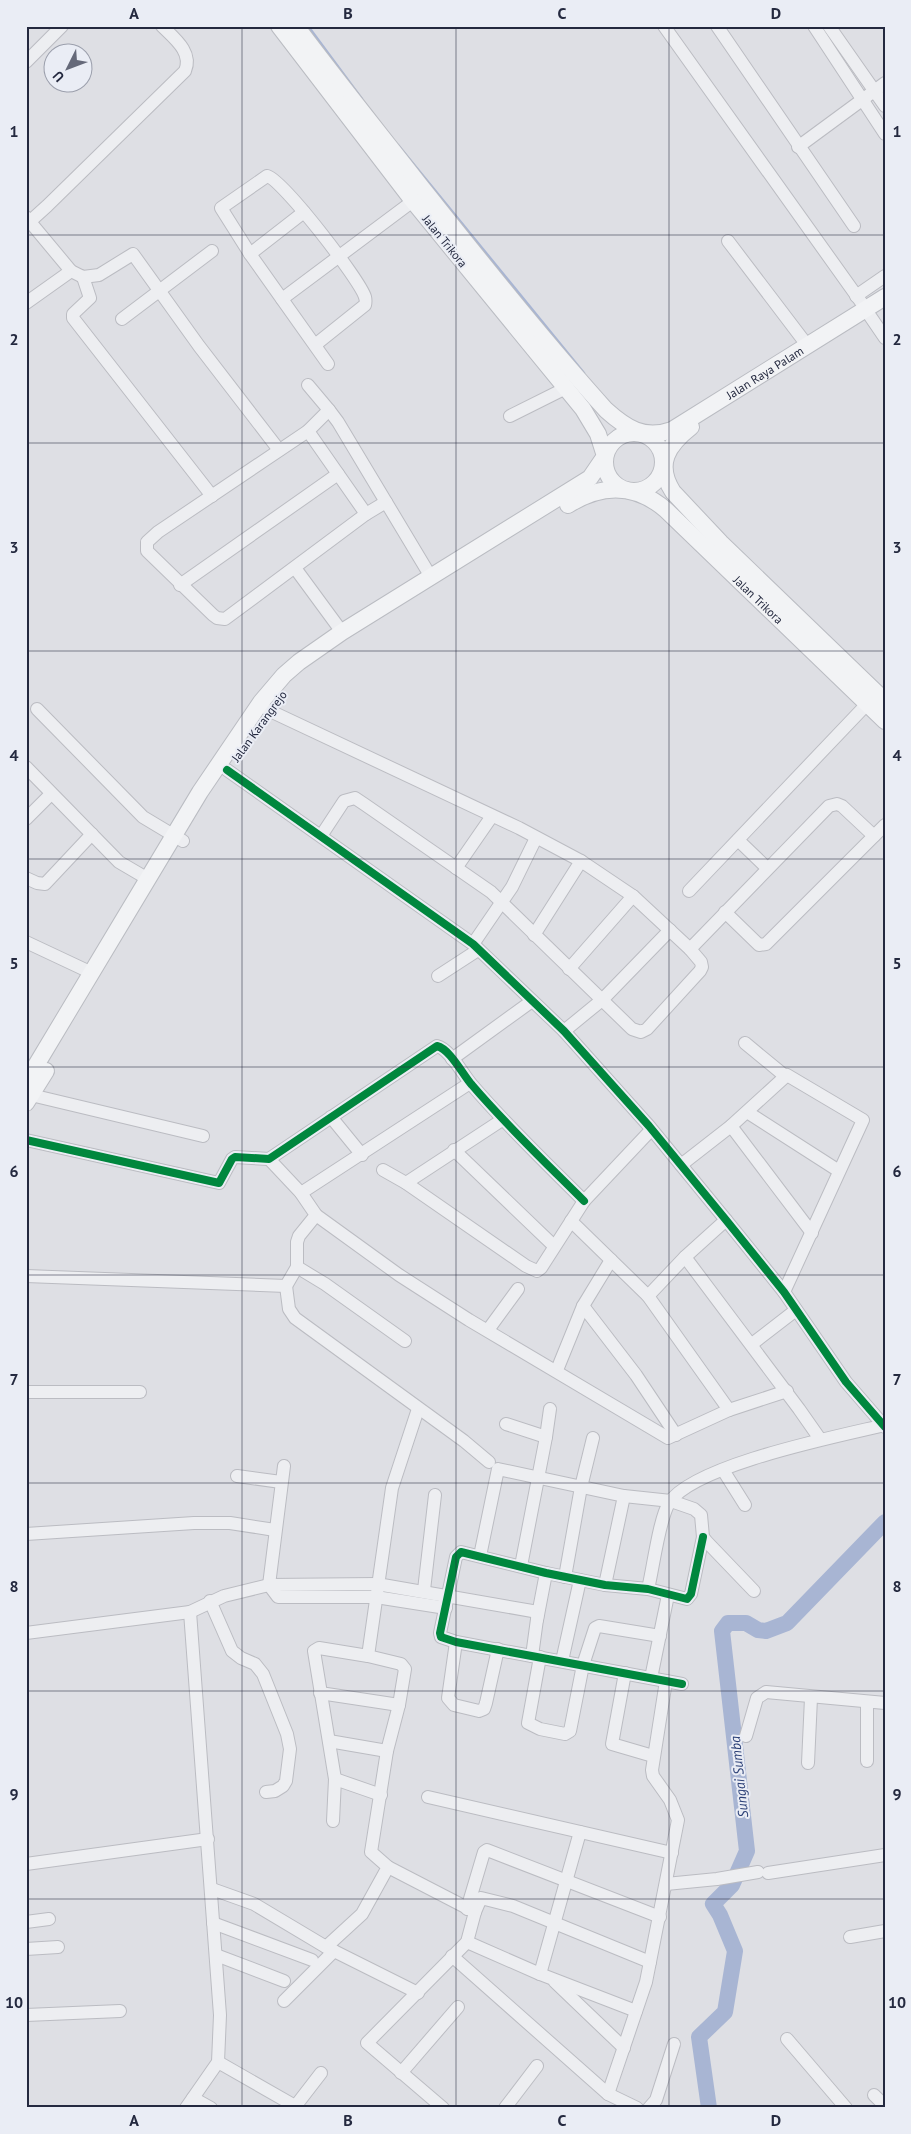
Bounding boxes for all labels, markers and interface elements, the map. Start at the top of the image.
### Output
text: A [129,3,139,23]
text: B [343,3,353,23]
text: C [558,3,567,23]
text: D [771,3,781,23]
north arrow [42,42,92,92]
text: U [49,67,68,86]
text: 1 [9,121,19,141]
text: 1 [892,121,902,141]
street label: Jalan Trikora [419,211,471,270]
text: 2 [9,329,19,349]
text: 2 [892,329,902,349]
street label: Jalan Raya Palam [722,343,806,402]
text: 3 [9,537,19,557]
text: 3 [892,537,902,557]
street label: Jalan Trikora [730,571,787,627]
street label: Jalan Karangrejo [228,687,290,765]
text: 4 [9,745,19,765]
text: 4 [892,745,902,765]
text: 5 [9,953,19,973]
text: 5 [892,953,902,973]
text: 6 [9,1161,19,1181]
text: 6 [892,1161,902,1181]
text: 7 [9,1369,19,1389]
text: 7 [892,1369,902,1389]
text: 8 [9,1576,19,1596]
text: 8 [892,1576,902,1596]
water label: Sungai Sumba [726,1735,752,1819]
text: 9 [9,1784,19,1804]
text: 9 [892,1784,902,1804]
text: 10 [5,1992,23,2012]
text: 10 [888,1992,906,2012]
text: A [129,2110,139,2130]
text: B [343,2110,353,2130]
text: C [558,2110,567,2130]
text: D [771,2110,781,2130]

